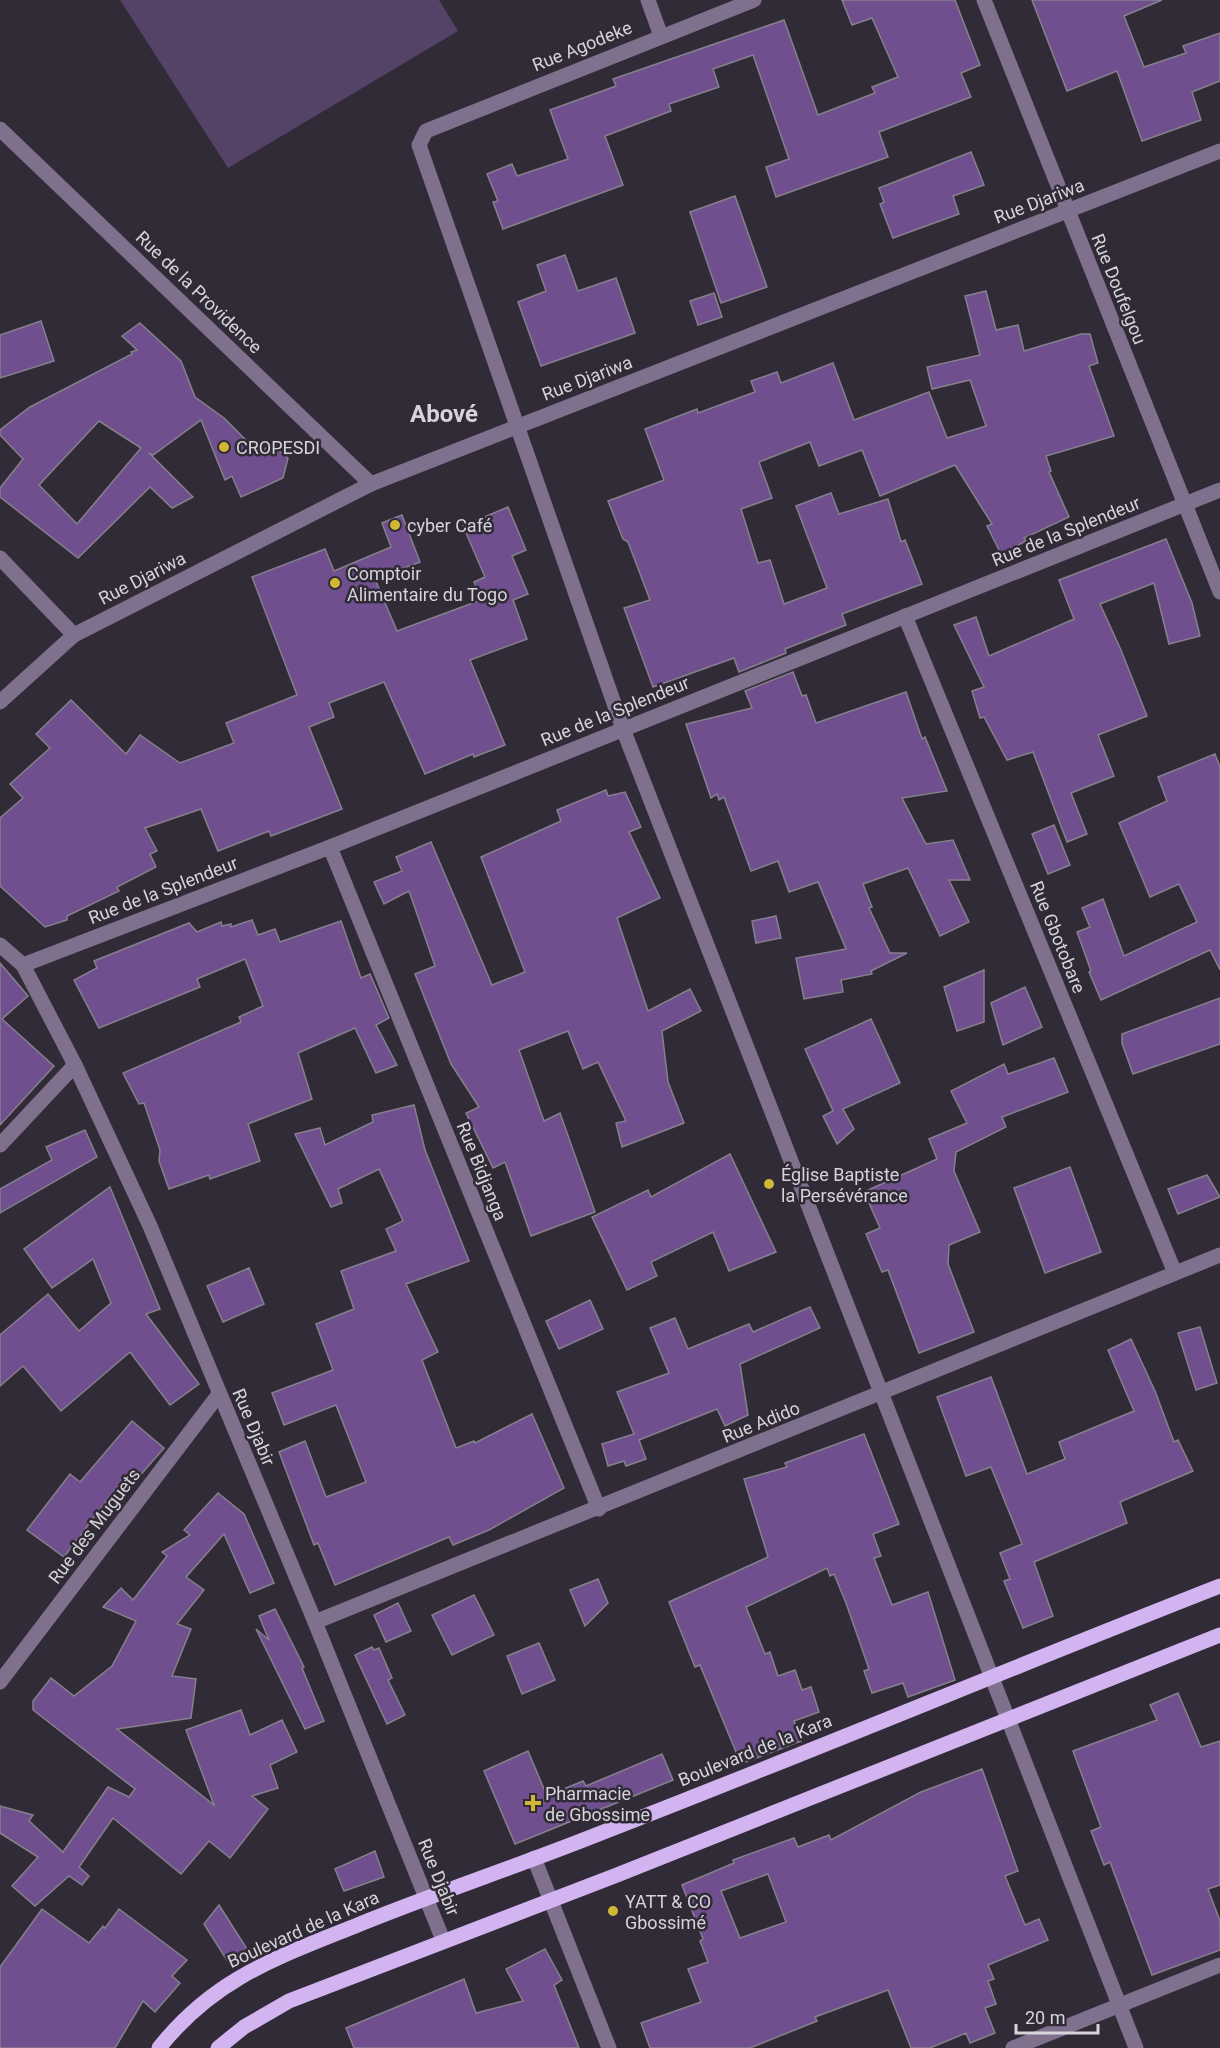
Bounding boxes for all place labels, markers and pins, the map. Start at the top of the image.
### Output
place label: CROPESDI [236,437,320,458]
marker: CROPESDI [217,440,231,454]
place label: cyber Café [407,515,492,536]
marker: cyber Café [388,518,402,532]
place label: Comptoir Alimentaire du Togo [347,563,507,605]
marker: Comptoir Alimentaire du Togo [328,576,342,590]
place label: Église Baptiste la Persévérance [781,1164,908,1206]
marker: Église Baptiste la Persévérance [762,1177,776,1191]
place label: Pharmacie de Gbossime [545,1783,650,1825]
marker: Pharmacie de Gbossime [526,1796,540,1810]
place label: YATT & CO Gbossimé [625,1891,711,1933]
marker: YATT & CO Gbossimé [606,1904,620,1918]

